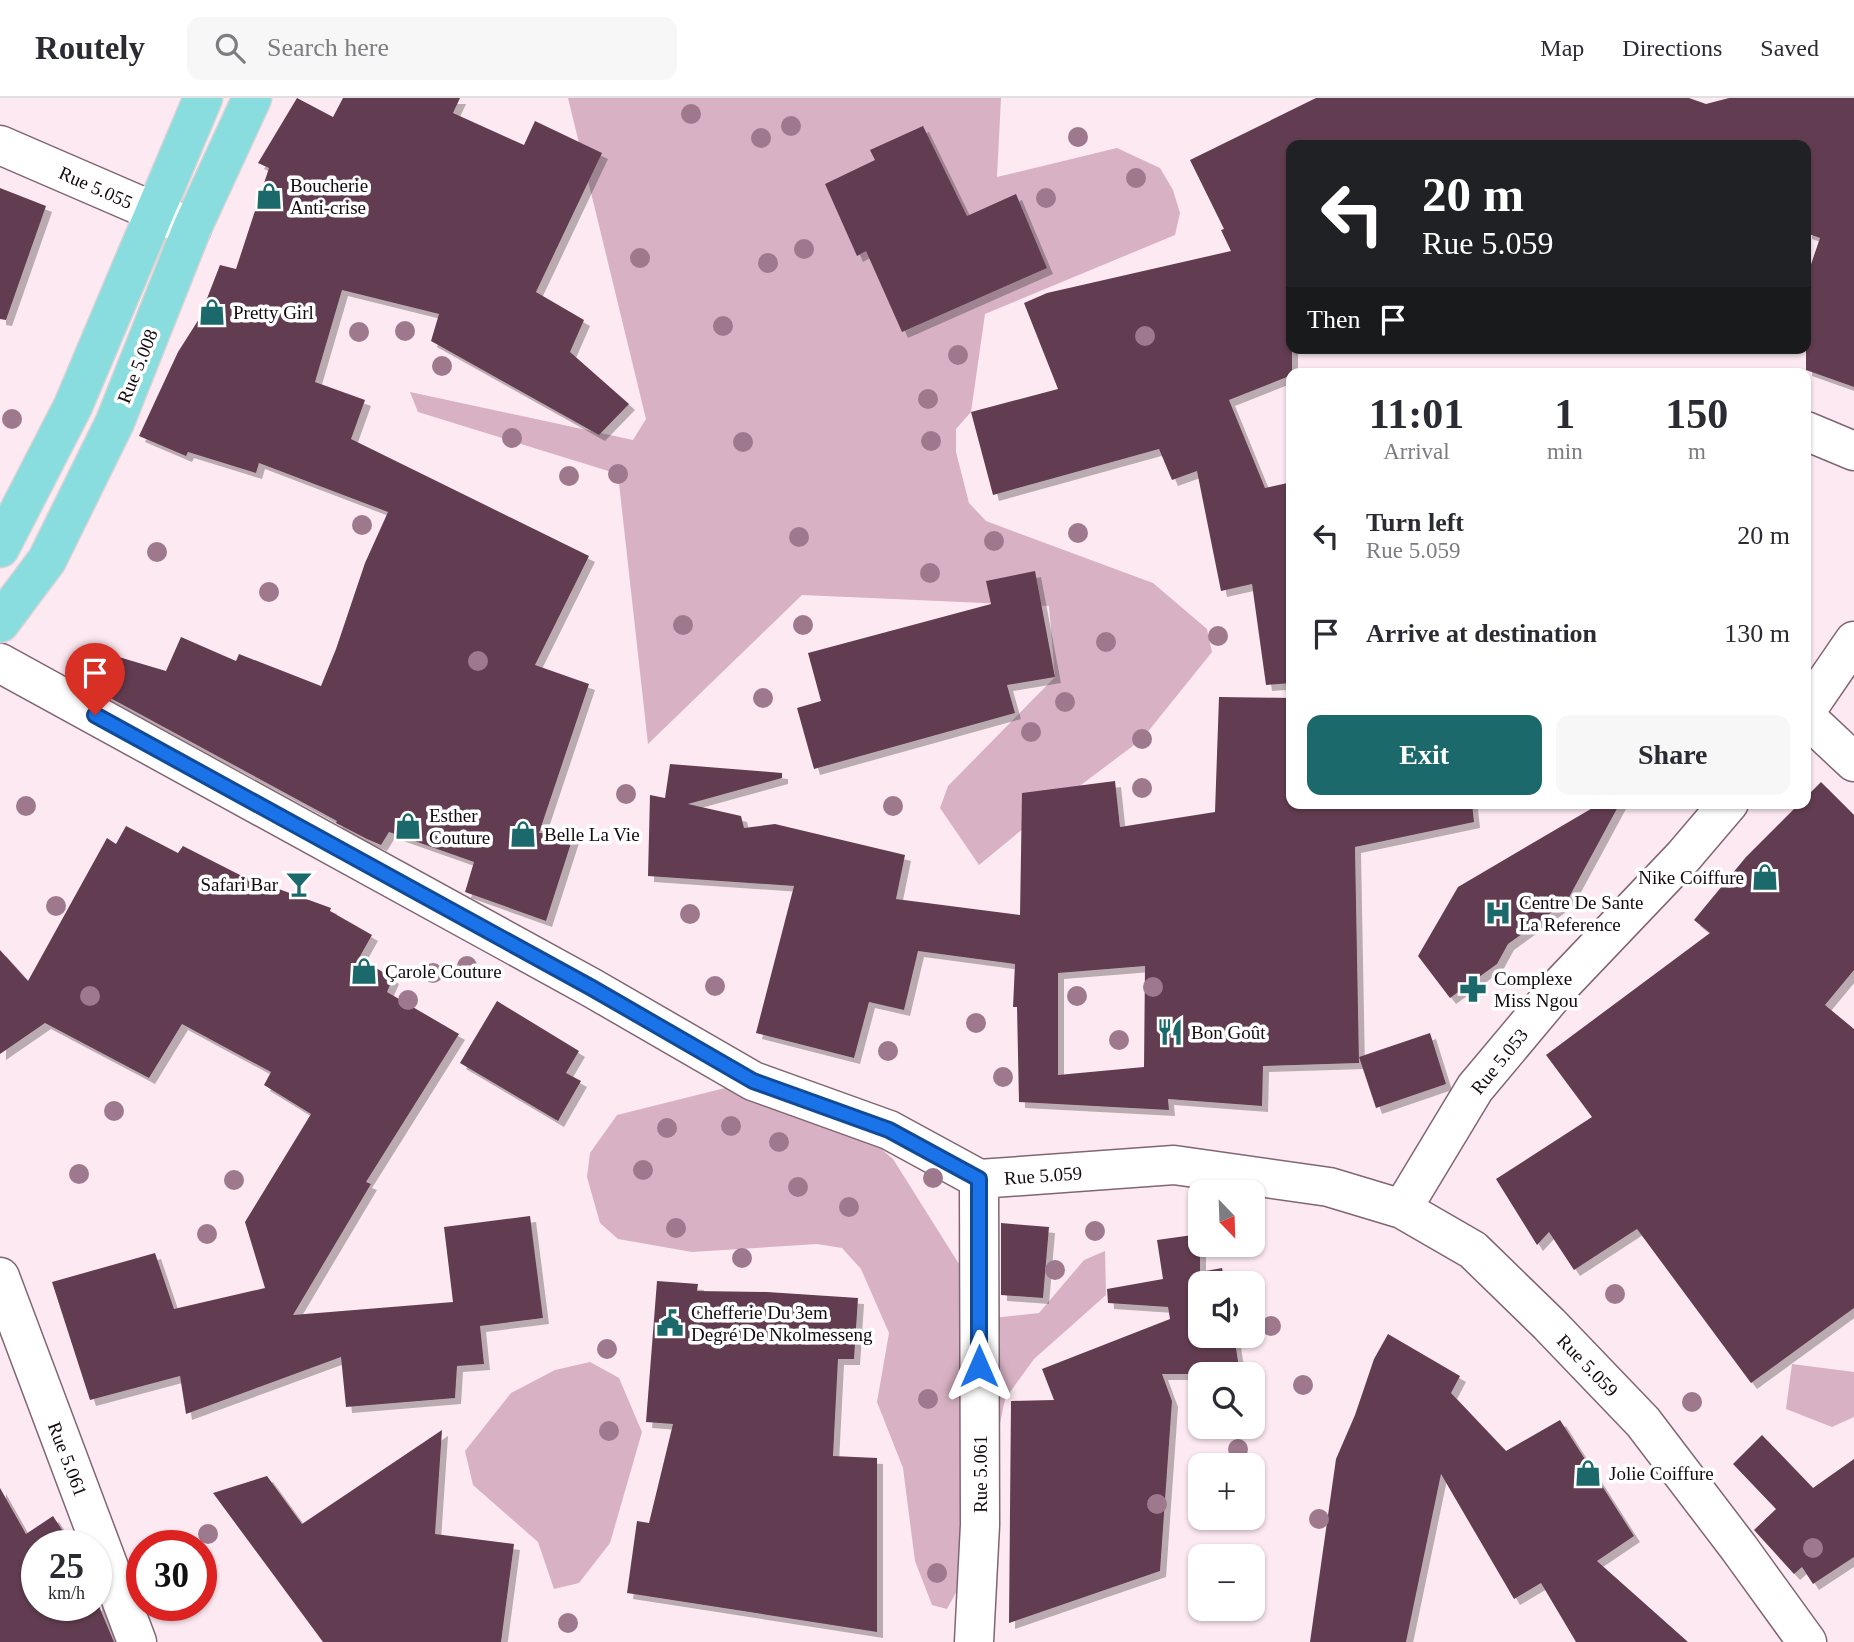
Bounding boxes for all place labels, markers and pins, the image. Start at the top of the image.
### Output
place label: Boucherie Anti-crise [290,175,368,218]
shop icon: Boucherie Anti-crise [254,181,284,211]
shop icon: Pretty Girl [197,297,227,327]
place label: Pretty Girl [233,302,314,323]
pin [65,643,125,715]
place label: Esther Couture [429,805,490,848]
shop icon: Esther Couture [393,811,423,841]
shop icon: Belle La Vie [508,819,538,849]
place label: Belle La Vie [544,824,640,845]
shop icon: Nike Coiffure [1750,862,1780,892]
place label: Nike Coiffure [1638,867,1744,888]
bar icon: Safari Bar [284,869,314,899]
place label: Safari Bar [200,874,279,895]
place label: Centre De Sante La Reference [1519,892,1644,935]
hospital icon: Centre De Sante La Reference [1483,898,1513,928]
shop icon: Çarole Couture [349,956,379,986]
place label: Çarole Couture [385,961,502,982]
place label: Complexe Miss Ngou [1494,968,1578,1011]
pharmacy icon: Complexe Miss Ngou [1458,974,1488,1004]
restaurant icon: Bon Goût [1155,1017,1185,1047]
place label: Bon Goût [1191,1022,1266,1043]
place label: Chefferie Du 3em Degré De Nkolmesseng [691,1302,873,1345]
public building icon: Chefferie Du 3em Degré De Nkolmesseng [655,1308,685,1338]
shop icon: Jolie Coiffure [1573,1458,1603,1488]
place label: Jolie Coiffure [1609,1463,1714,1484]

